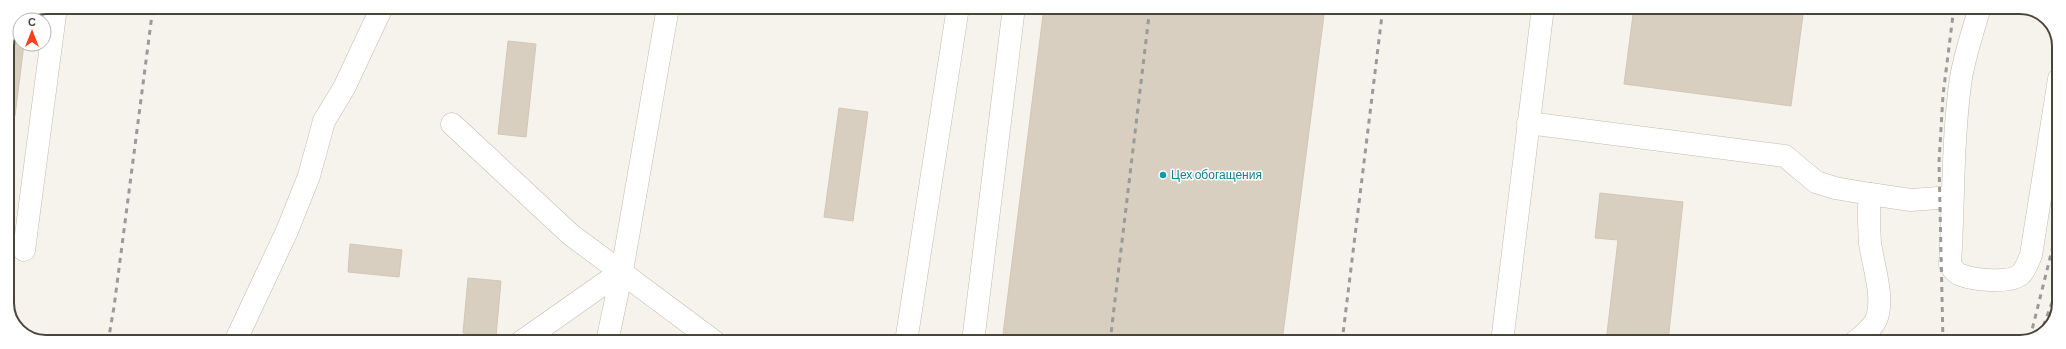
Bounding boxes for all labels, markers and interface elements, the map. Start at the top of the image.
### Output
north arrow [12,12,52,52]
text: С [28,15,36,28]
place label: Цех обогащения [1171,167,1262,182]
marker: Цех обогащения [1158,170,1168,180]

